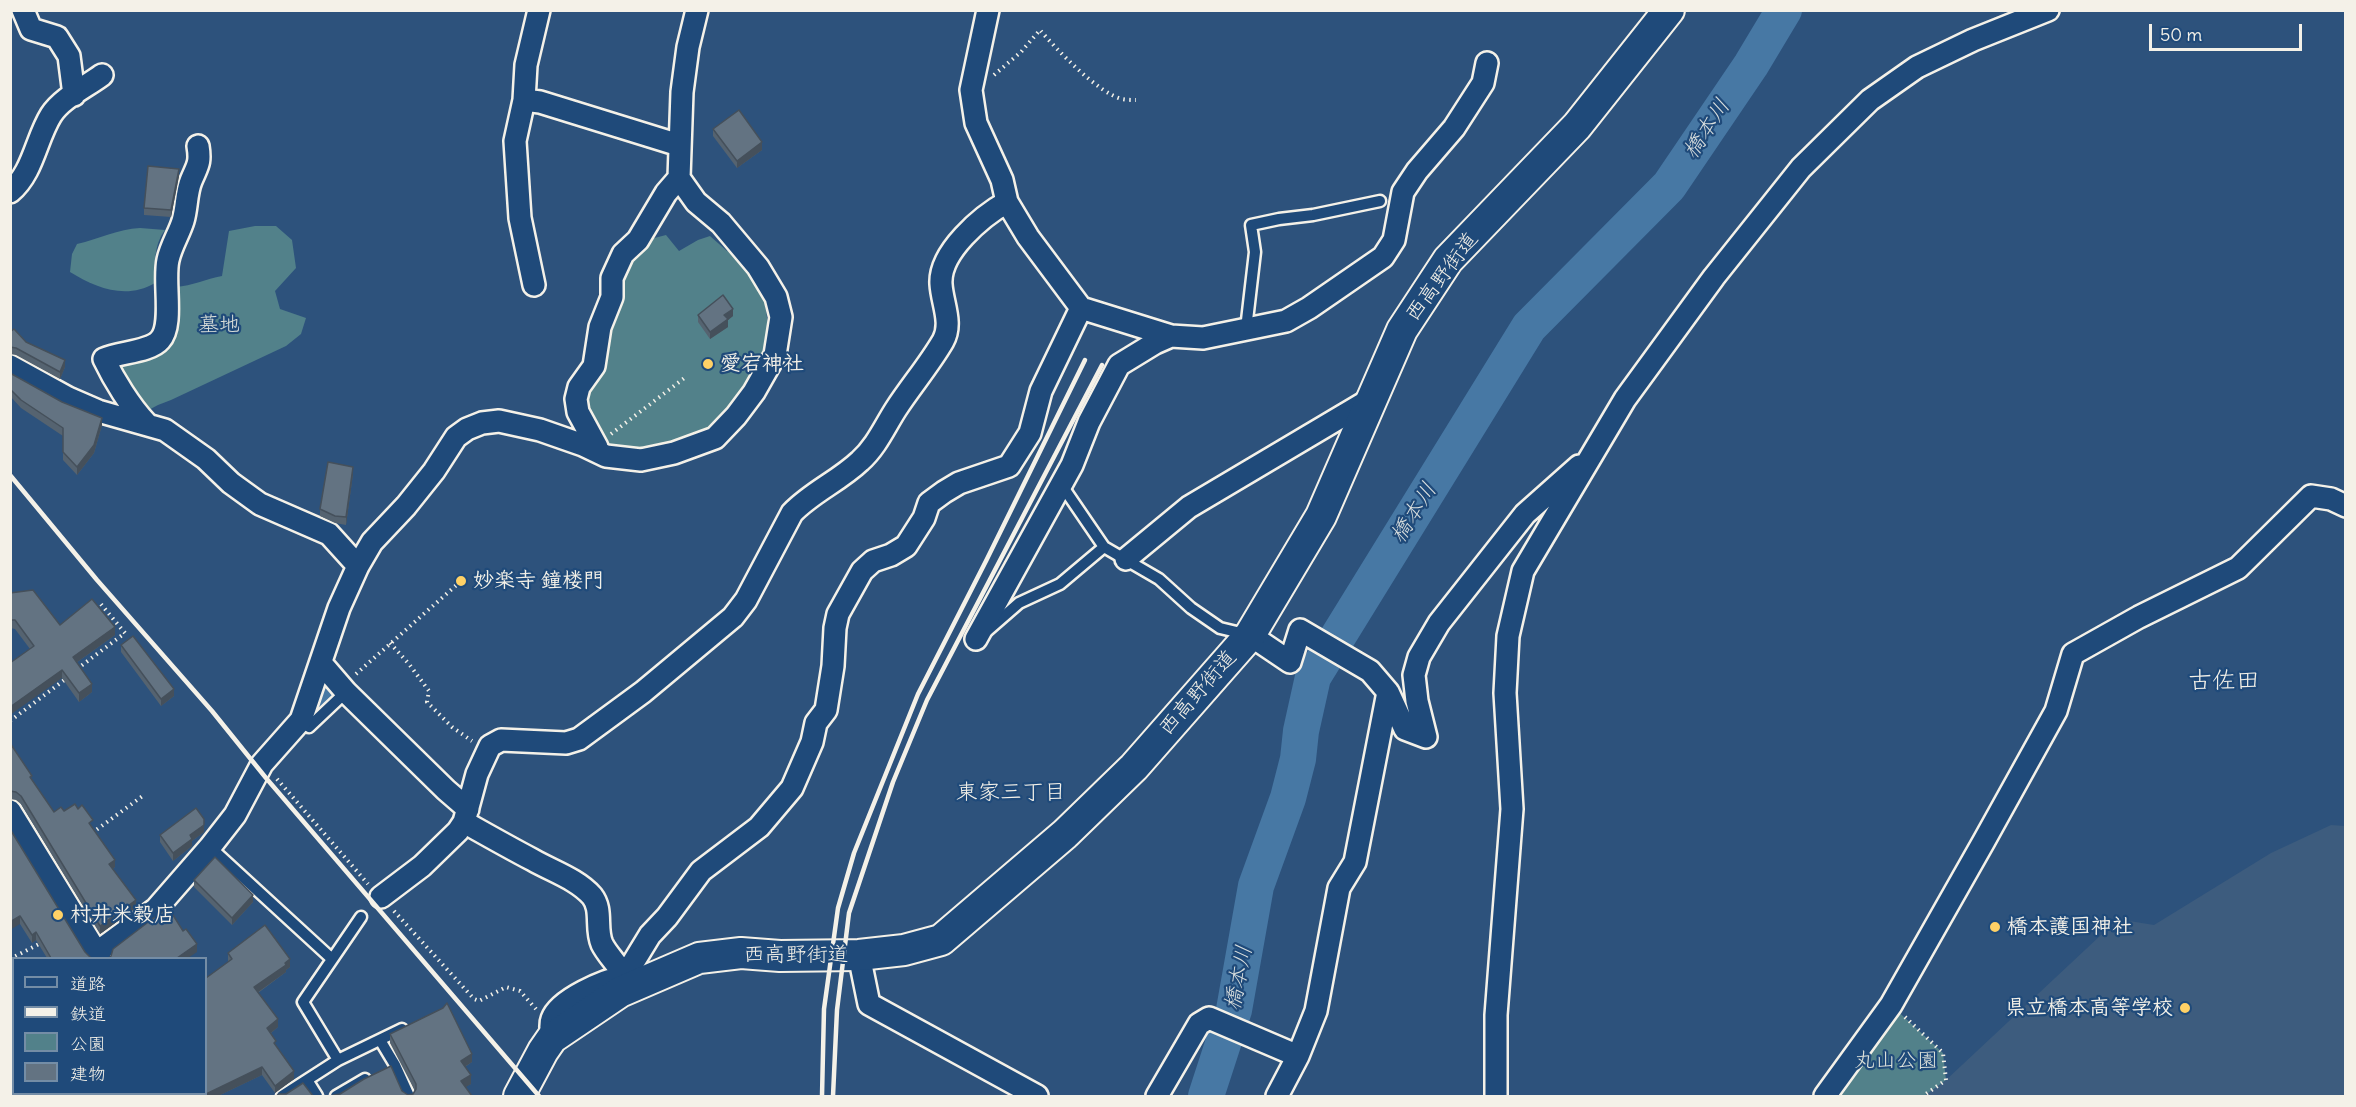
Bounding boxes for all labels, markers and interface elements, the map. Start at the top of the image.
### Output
scale bar [2152,12,2305,50]
text: 50 m [2160,23,2202,46]
water label: 橋本川 [1678,94,1736,164]
street label: 西高野街道 [1400,227,1484,327]
park label: 墓地 [198,312,240,338]
place label: 愛宕神社 [720,351,804,377]
marker: 愛宕神社 [701,357,715,371]
water label: 橋本川 [1385,478,1443,548]
place label: 妙楽寺 鐘楼門 [473,568,604,594]
marker: 妙楽寺 鐘楼門 [454,574,468,588]
street label: 西高野街道 [1154,645,1242,741]
district label: 古佐田 [2188,667,2260,695]
district label: 東家三丁目 [956,780,1066,806]
place label: 村井米穀店 [70,902,175,928]
marker: 村井米穀店 [51,908,65,922]
place label: 橋本護国神社 [2007,914,2133,940]
marker: 橋本護国神社 [1988,920,2002,934]
street label: 西高野街道 [744,942,848,968]
water label: 橋本川 [1220,943,1258,1013]
legend [12,957,207,1095]
text: 道路 [70,972,106,995]
place label: 県立橋本高等学校 [2005,995,2173,1021]
marker: 県立橋本高等学校 [2178,1001,2192,1015]
text: 鉄道 [70,1002,106,1025]
text: 公園 [70,1032,106,1055]
park label: 丸山公園 [1854,1048,1938,1074]
text: 建物 [70,1062,106,1085]

